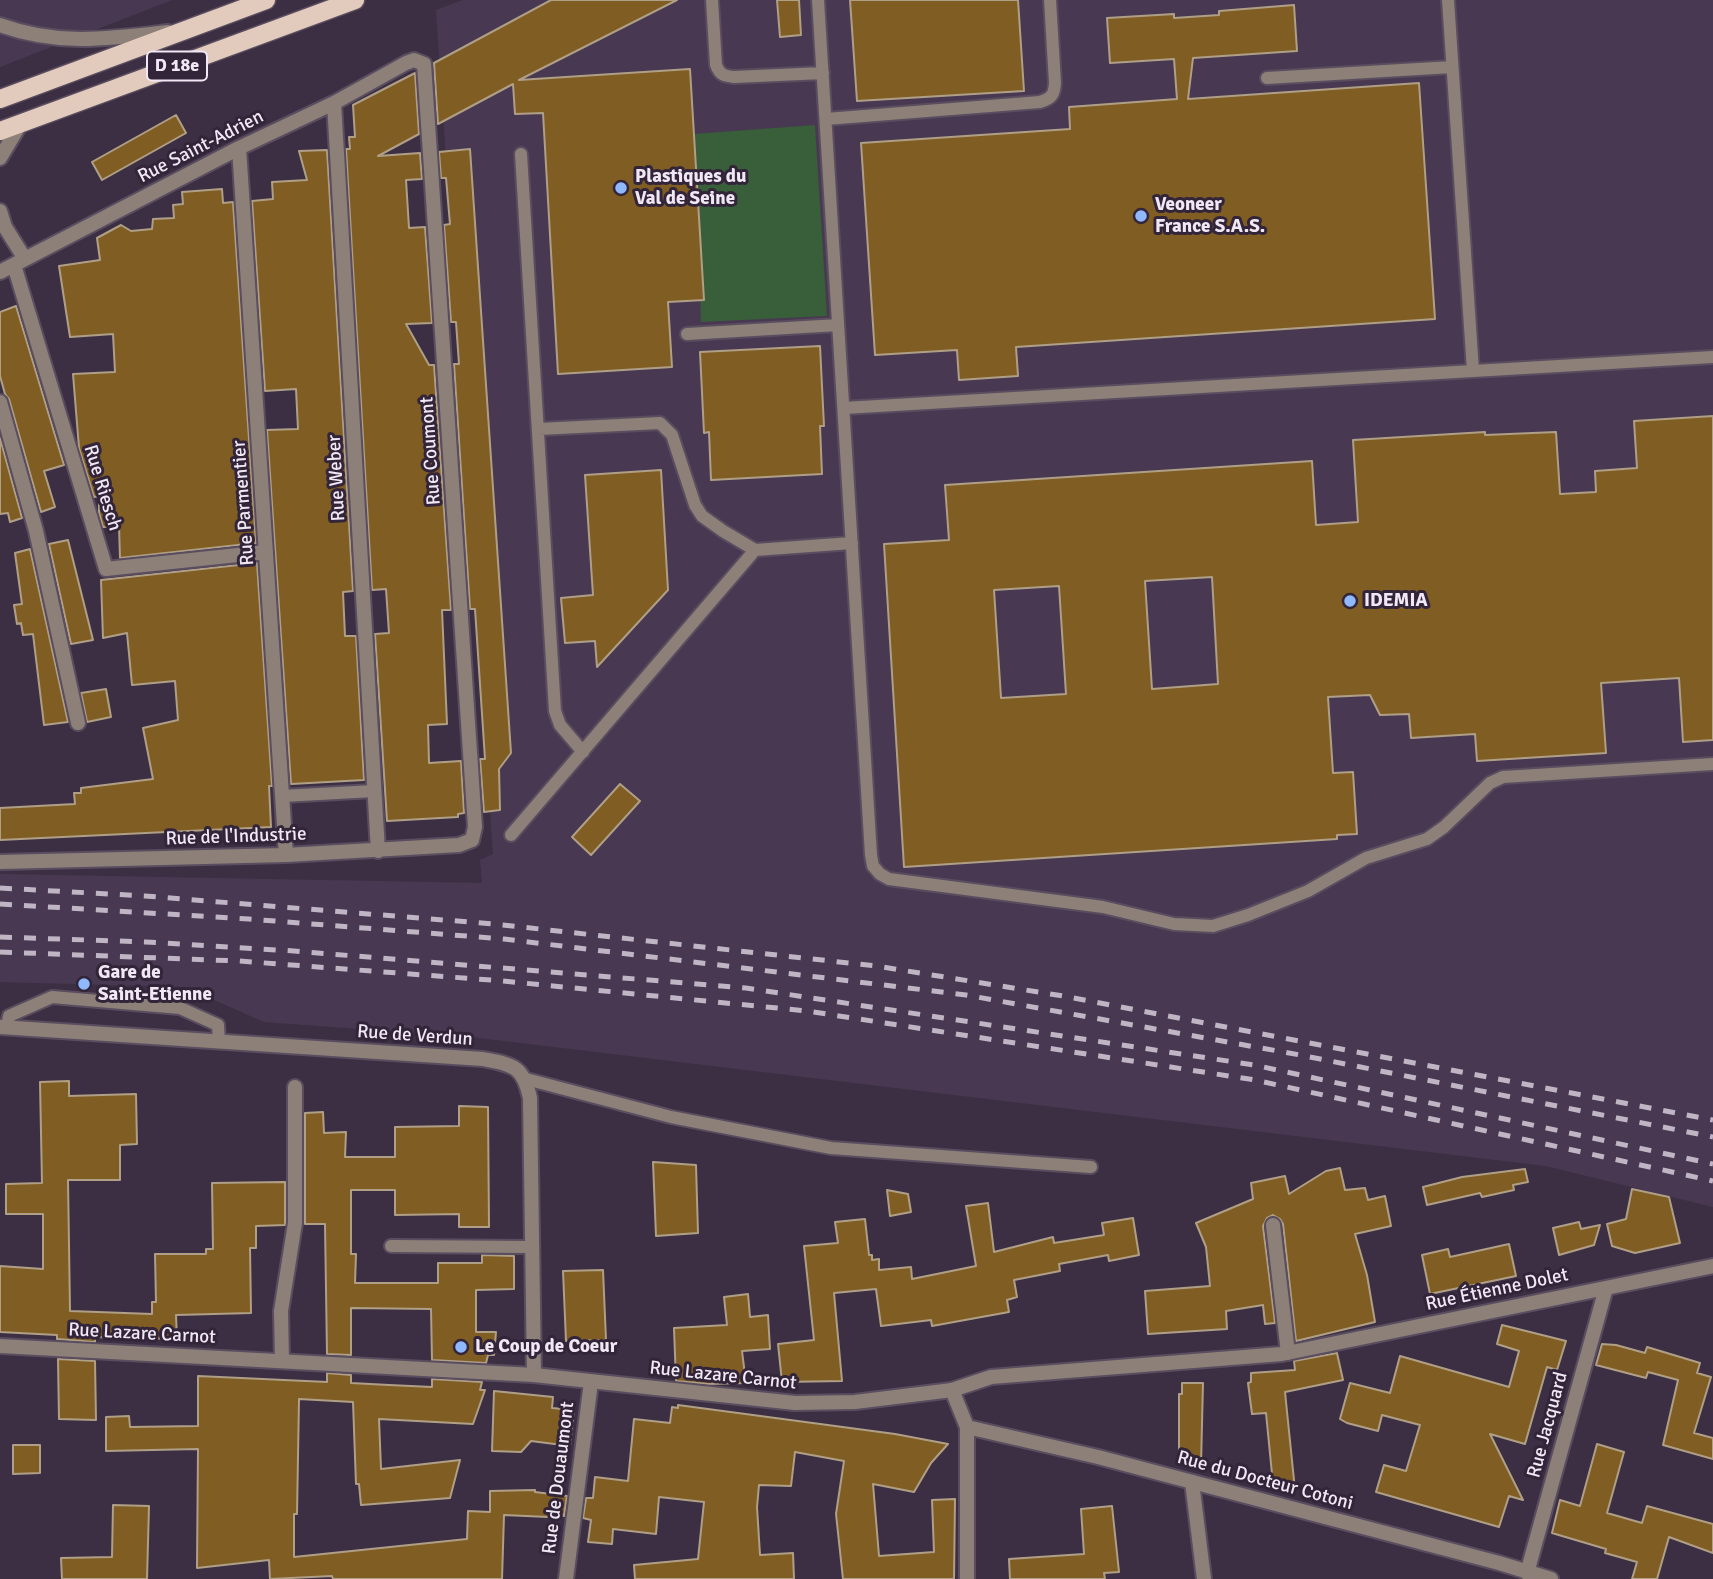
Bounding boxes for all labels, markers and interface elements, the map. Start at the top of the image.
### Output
road number: D 18e [147,52,207,80]
street label: Rue Saint-Adrien [134,106,268,188]
place label: Plastiques du Val de Seine [635,166,746,210]
marker: Plastiques du Val de Seine [613,180,629,196]
place label: Veoneer France S.A.S. [1155,194,1265,238]
marker: Veoneer France S.A.S. [1133,208,1149,224]
street label: Rue Coumont [416,396,446,506]
street label: Rue Weber [323,434,351,522]
street label: Rue Parmentier [228,440,260,566]
street label: Rue Riesch [78,442,126,534]
place label: IDEMIA [1364,590,1427,612]
marker: IDEMIA [1342,593,1358,609]
street label: Rue de l'Industrie [165,823,307,851]
place label: Gare de Saint-Etienne [98,962,212,1006]
marker: Gare de Saint-Etienne [76,976,92,992]
street label: Rue de Verdun [356,1021,474,1051]
street label: Rue Étienne Dolet [1424,1264,1570,1316]
street label: Rue Lazare Carnot [68,1319,216,1349]
place label: Le Coup de Coeur [475,1336,617,1358]
marker: Le Coup de Coeur [453,1339,469,1355]
street label: Rue Lazare Carnot [648,1357,798,1395]
street label: Rue Jacquard [1523,1370,1573,1480]
street label: Rue de Douaumont [538,1400,580,1556]
street label: Rue du Docteur Cotoni [1174,1447,1356,1515]

